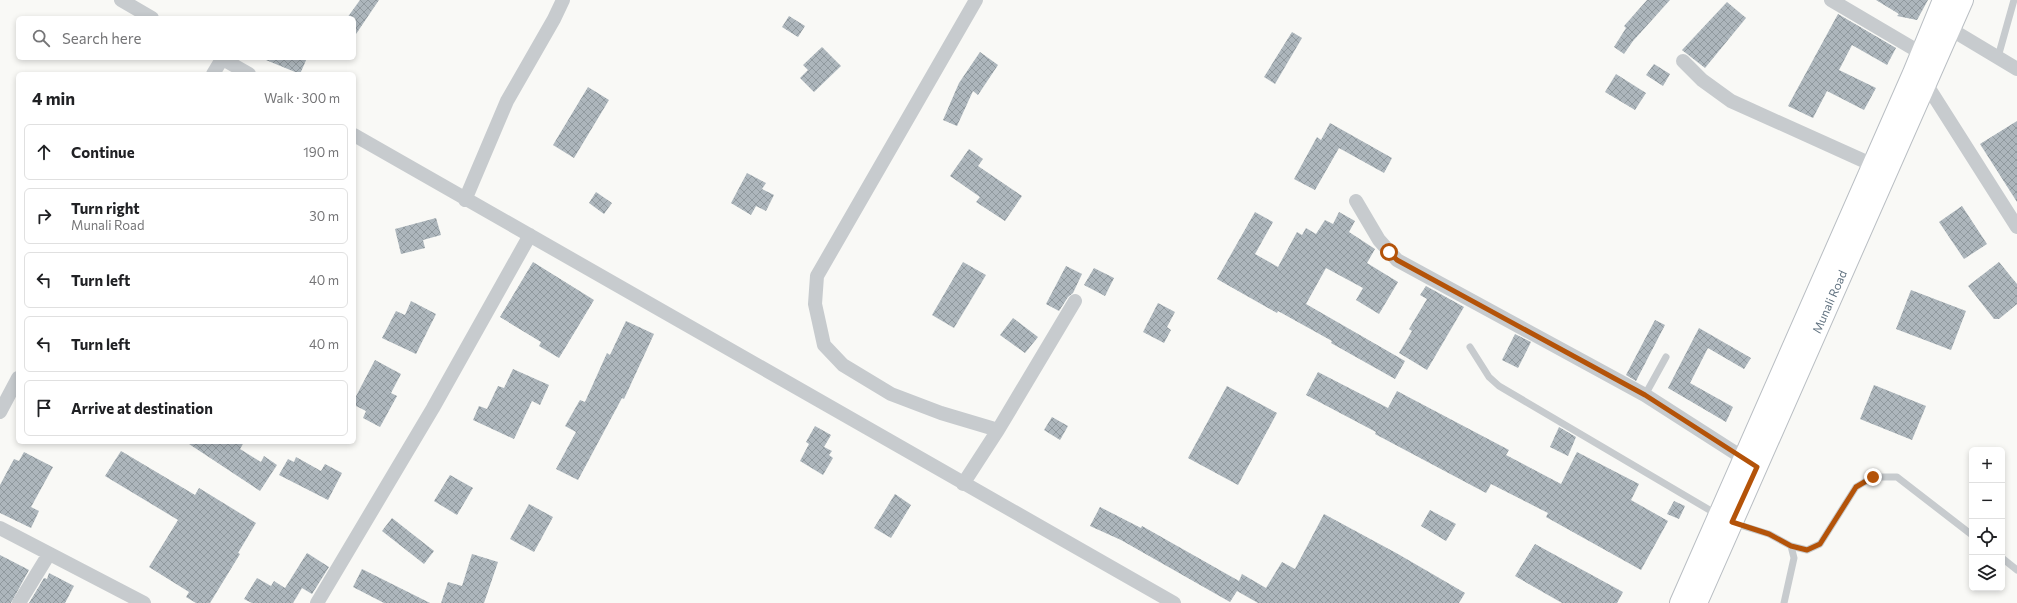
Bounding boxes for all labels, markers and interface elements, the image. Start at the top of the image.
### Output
search box [16,16,356,60]
icon: search [30,27,52,49]
text: Search here [62,29,141,47]
text: 4 min [32,88,75,109]
text: Walk · 300 m [264,90,340,106]
icon: ahead [33,141,55,163]
text: Continue [71,143,135,161]
text: 190 m [303,144,339,160]
text: Turn right [71,199,140,217]
icon: right [33,205,55,227]
text: 30 m [309,208,339,224]
text: Munali Road [71,217,144,233]
route start [1380,243,1398,261]
street label: Munali Road [1809,268,1849,335]
icon: left [33,269,55,291]
text: Turn left [71,271,130,289]
text: 40 m [309,272,339,288]
icon: left [33,333,55,355]
text: Turn left [71,335,130,353]
text: 40 m [309,336,339,352]
icon: arrive [33,397,55,419]
text: Arrive at destination [71,399,213,417]
map controls [1969,447,2005,591]
button: + [1969,447,2005,483]
route end [1864,468,1882,486]
button: − [1969,483,2005,519]
button: locate [1969,519,2005,555]
button: layers [1969,555,2005,591]

